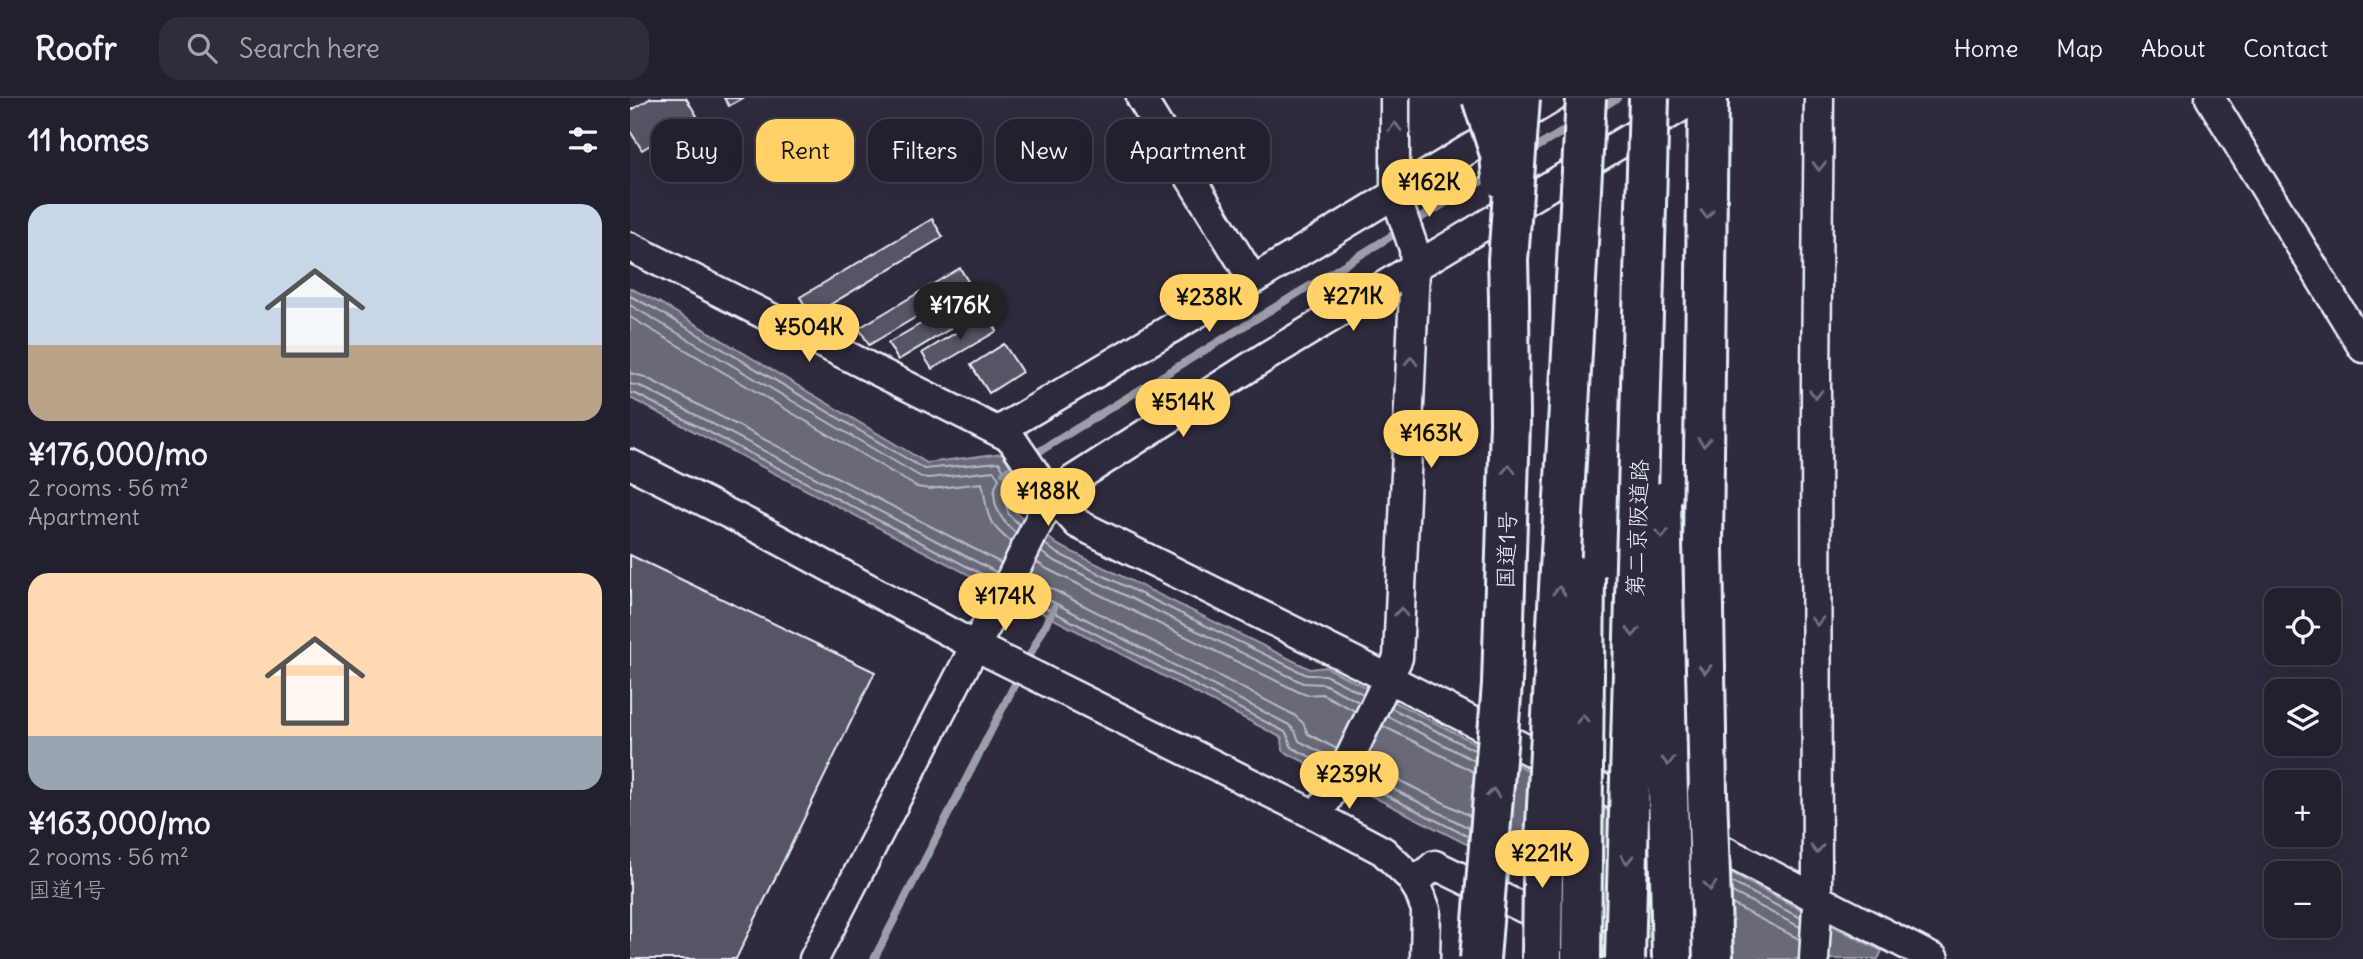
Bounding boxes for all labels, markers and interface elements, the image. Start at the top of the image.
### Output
search box [159,17,649,80]
text: Roofr [35,27,117,69]
icon: search [183,29,221,67]
text: Search here [239,32,380,65]
text: Home [1954,33,2018,63]
text: Map [2056,33,2103,63]
text: About [2141,33,2205,63]
text: Contact [2243,33,2328,63]
chip: Buy [651,119,742,182]
chip: Rent [756,119,854,182]
chip: Filters [868,119,982,182]
chip: New [996,119,1092,182]
chip: Apartment [1106,119,1270,182]
text: 11 homes [28,121,149,159]
icon: filters [564,121,602,159]
one-way arrow [1387,121,1403,132]
pin: ¥162K [1380,159,1478,219]
one-way arrow [1811,161,1826,172]
text: ¥162K [1398,167,1460,196]
one-way arrow [1699,210,1715,220]
icon: home [252,250,378,376]
pin: ¥238K [1160,274,1258,334]
pin: ¥271K [1304,274,1402,333]
text: ¥271K [1323,281,1383,310]
pin: ¥176K [911,282,1009,342]
text: ¥238K [1176,282,1242,311]
text: ¥176K [929,290,991,319]
pin: ¥504K [760,304,858,364]
text: ¥504K [774,312,844,341]
one-way arrow [1404,355,1419,366]
pin: ¥514K [1134,380,1232,439]
text: ¥514K [1151,387,1215,416]
one-way arrow [1808,389,1824,399]
pin: ¥163K [1382,410,1480,470]
text: ¥163K [1399,418,1463,447]
text: ¥176,000/mo [28,435,208,473]
one-way arrow [1696,437,1712,448]
street label: 第二京阪道路 [1620,459,1654,597]
one-way arrow [1501,463,1516,474]
pin: ¥188K [999,468,1097,528]
text: 2 rooms · 56 m² [28,473,189,502]
text: ¥188K [1016,476,1080,505]
text: Apartment [28,502,140,531]
street label: 国道1号 [1490,510,1522,590]
one-way arrow [1654,529,1670,539]
pin: ¥174K [956,574,1054,633]
text: ¥174K [975,581,1035,610]
one-way arrow [1552,585,1567,596]
map controls [2264,588,2341,938]
button: locate [2264,588,2341,665]
one-way arrow [1393,607,1408,618]
one-way arrow [1809,616,1825,627]
icon: home [252,618,378,744]
one-way arrow [1626,626,1641,637]
one-way arrow [1697,665,1713,675]
button: layers [2264,679,2341,756]
one-way arrow [1576,714,1591,725]
pin: ¥239K [1300,752,1398,811]
one-way arrow [1660,756,1675,767]
text: ¥239K [1316,759,1382,788]
button: + [2264,770,2341,847]
one-way arrow [1485,787,1500,798]
text: ¥163,000/mo [28,804,211,842]
pin: ¥221K [1493,830,1591,890]
text: ¥221K [1511,838,1573,867]
text: 2 rooms · 56 m² [28,842,189,871]
one-way arrow [1809,844,1825,854]
one-way arrow [1619,854,1635,865]
button: − [2264,861,2341,938]
text: 国道1号 [28,875,106,904]
one-way arrow [1703,880,1718,891]

